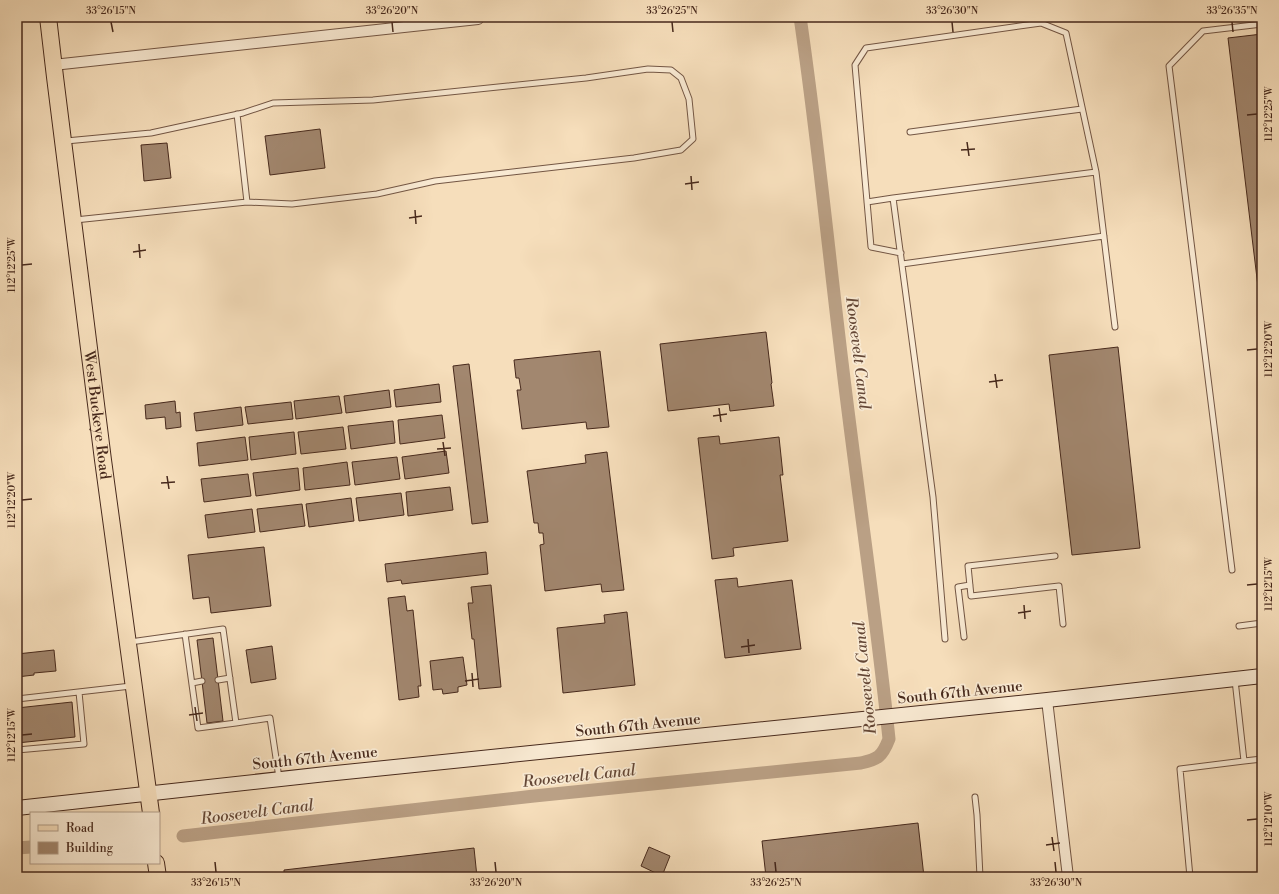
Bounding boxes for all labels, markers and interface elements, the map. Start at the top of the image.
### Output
text: 33°26'15"N [86,5,136,17]
text: 33°26'20"N [366,5,419,17]
text: 33°26'25"N [646,5,698,17]
text: 33°26'30"N [926,5,979,17]
text: 33°26'35"N [1206,5,1258,17]
text: 112°12'25"W [1263,85,1275,142]
text: 112°12'25"W [6,236,18,293]
water label: Roosevelt Canal [841,294,875,412]
text: 112°12'20"W [1263,320,1275,377]
street label: West Buckeye Road [79,348,115,481]
text: 112°12'20"W [6,471,18,528]
text: 112°12'15"W [1263,556,1275,611]
water label: Roosevelt Canal [849,619,881,736]
street label: South 67th Avenue [896,676,1024,709]
text: 112°12'15"W [6,707,18,762]
street label: South 67th Avenue [574,709,702,742]
street label: South 67th Avenue [251,742,379,775]
water label: Roosevelt Canal [521,760,638,792]
text: 112°12'10"W [1263,791,1275,846]
water label: Roosevelt Canal [198,795,316,829]
legend [30,812,160,864]
text: Road [66,821,94,836]
text: Building [65,841,114,856]
text: 33°26'15"N [191,877,241,889]
text: 33°26'20"N [470,877,523,889]
text: 33°26'25"N [750,877,802,889]
text: 33°26'30"N [1030,877,1083,889]

